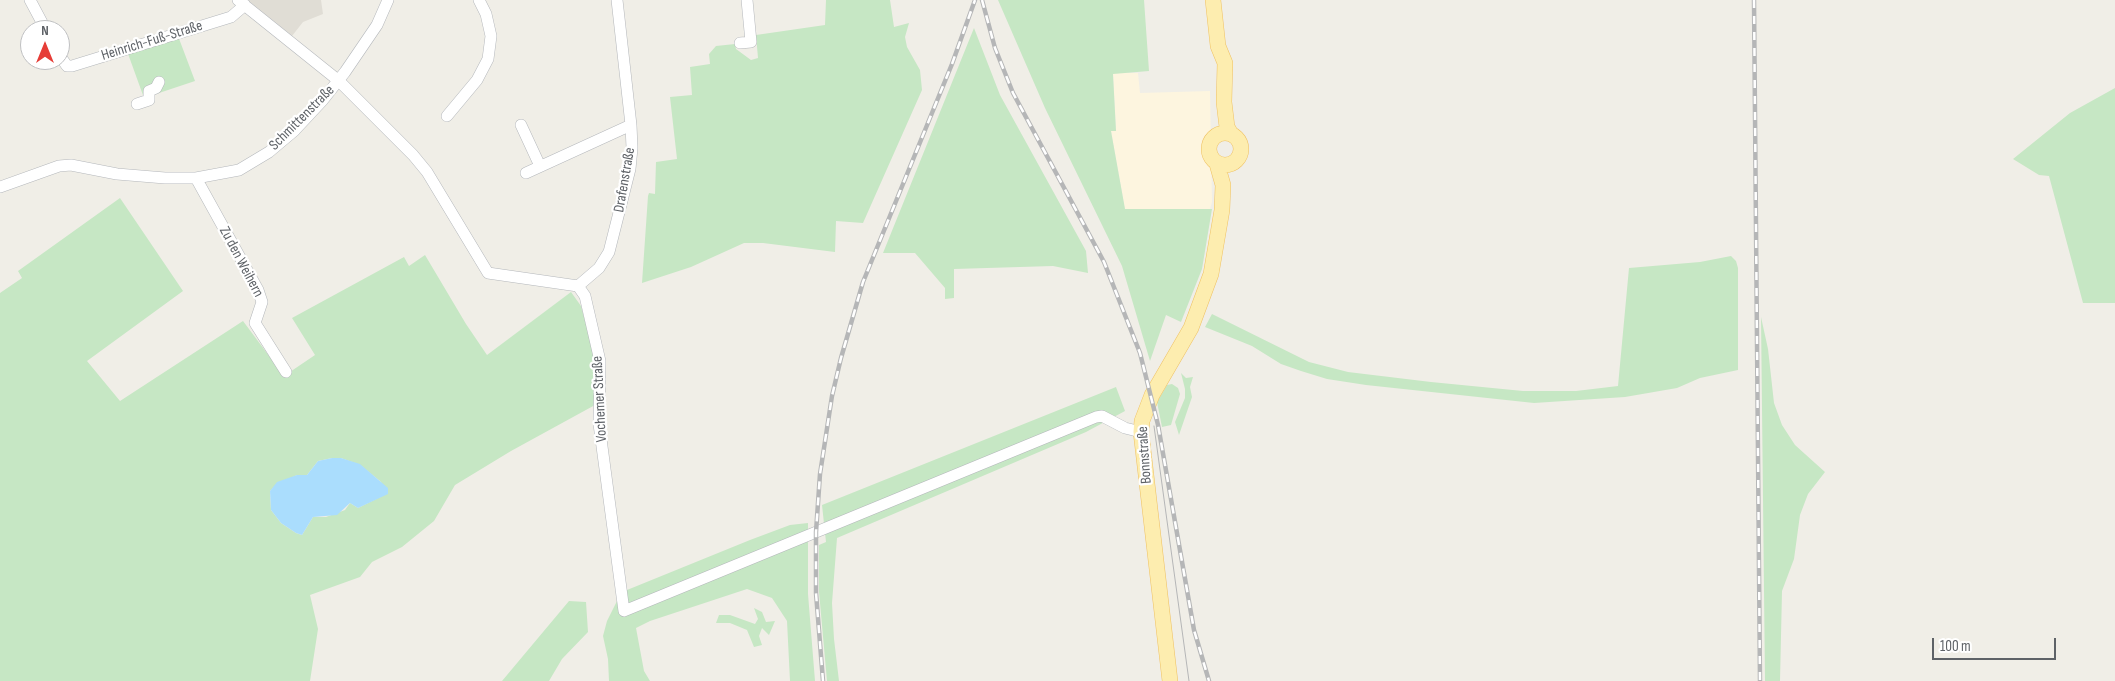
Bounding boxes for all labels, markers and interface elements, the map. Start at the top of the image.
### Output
street label: Heinrich-Fuß-Straße [99,17,205,65]
north arrow [20,20,70,70]
text: N [41,22,49,39]
street label: Schmittenstraße [266,82,338,154]
street label: Drafenstraße [610,146,640,214]
street label: Zu den Weihern [215,224,267,300]
street label: Vochemer Straße [589,355,611,443]
street label: Bonnstraße [1134,426,1156,484]
scale bar [1935,628,2059,660]
text: 100 m [1940,637,1971,656]

